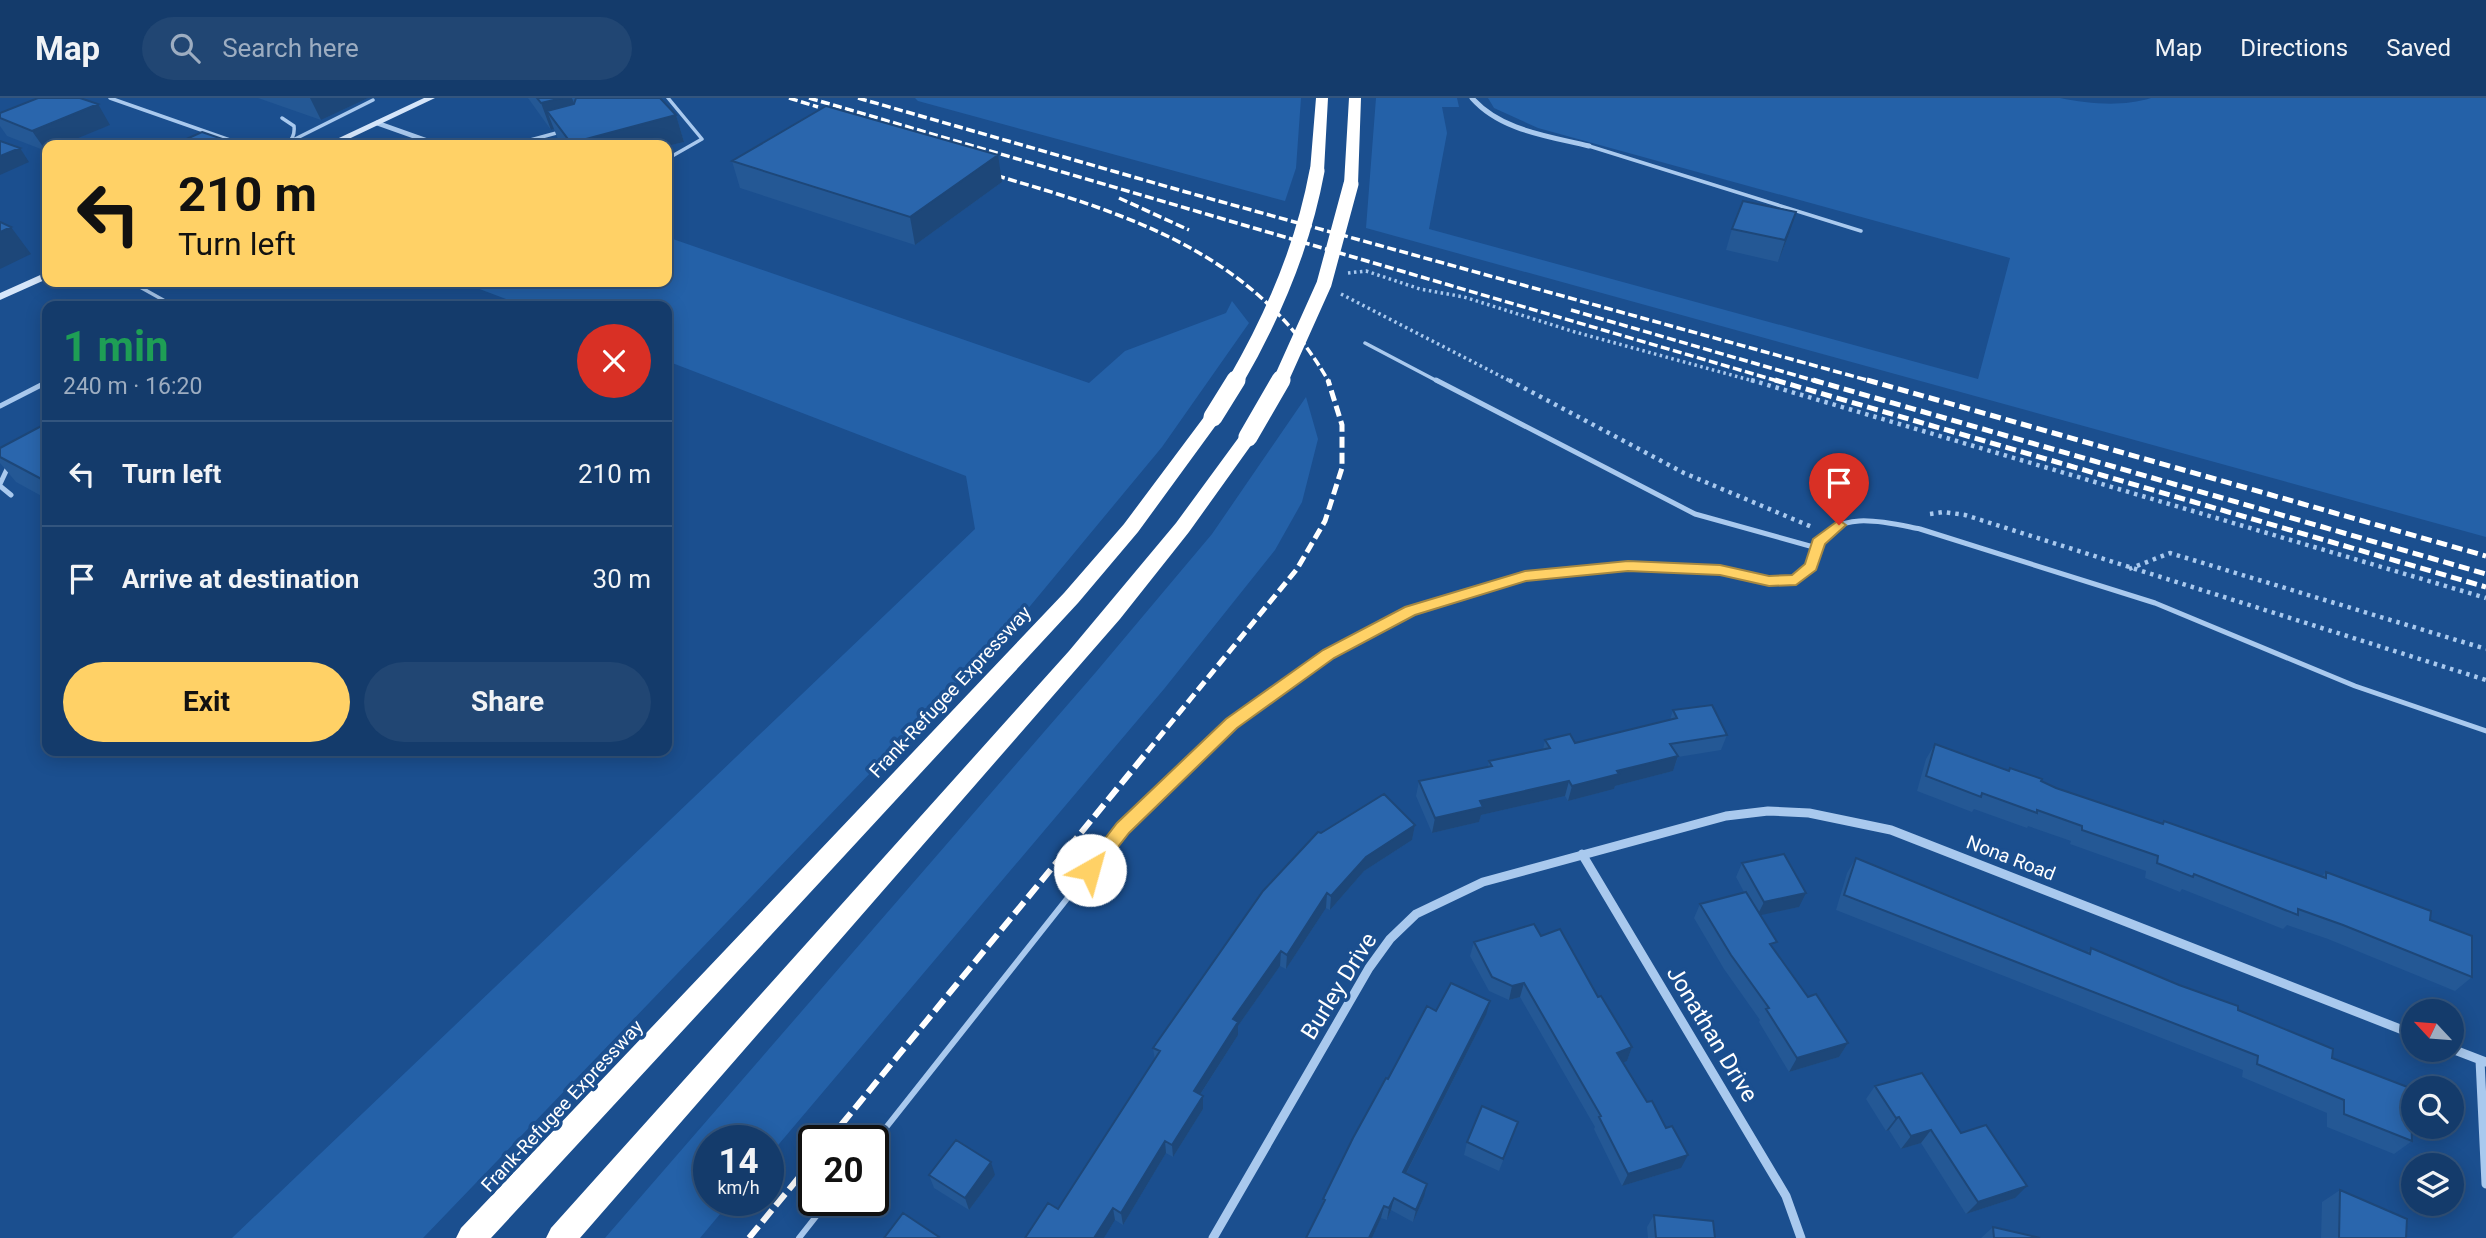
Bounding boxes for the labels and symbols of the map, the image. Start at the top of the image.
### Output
pin [1809,453,1869,525]
street label: Frank-Refugee Expressway [864,601,1036,783]
street label: Nona Road [1963,831,2059,885]
position arrow [1053,833,1127,907]
street label: Burley Drive [1296,928,1382,1044]
street label: Jonathan Drive [1661,961,1763,1107]
north arrow [2401,999,2464,1062]
street label: Frank-Refugee Expressway [476,1015,648,1197]
speed limit sign: 20 [798,1125,889,1216]

